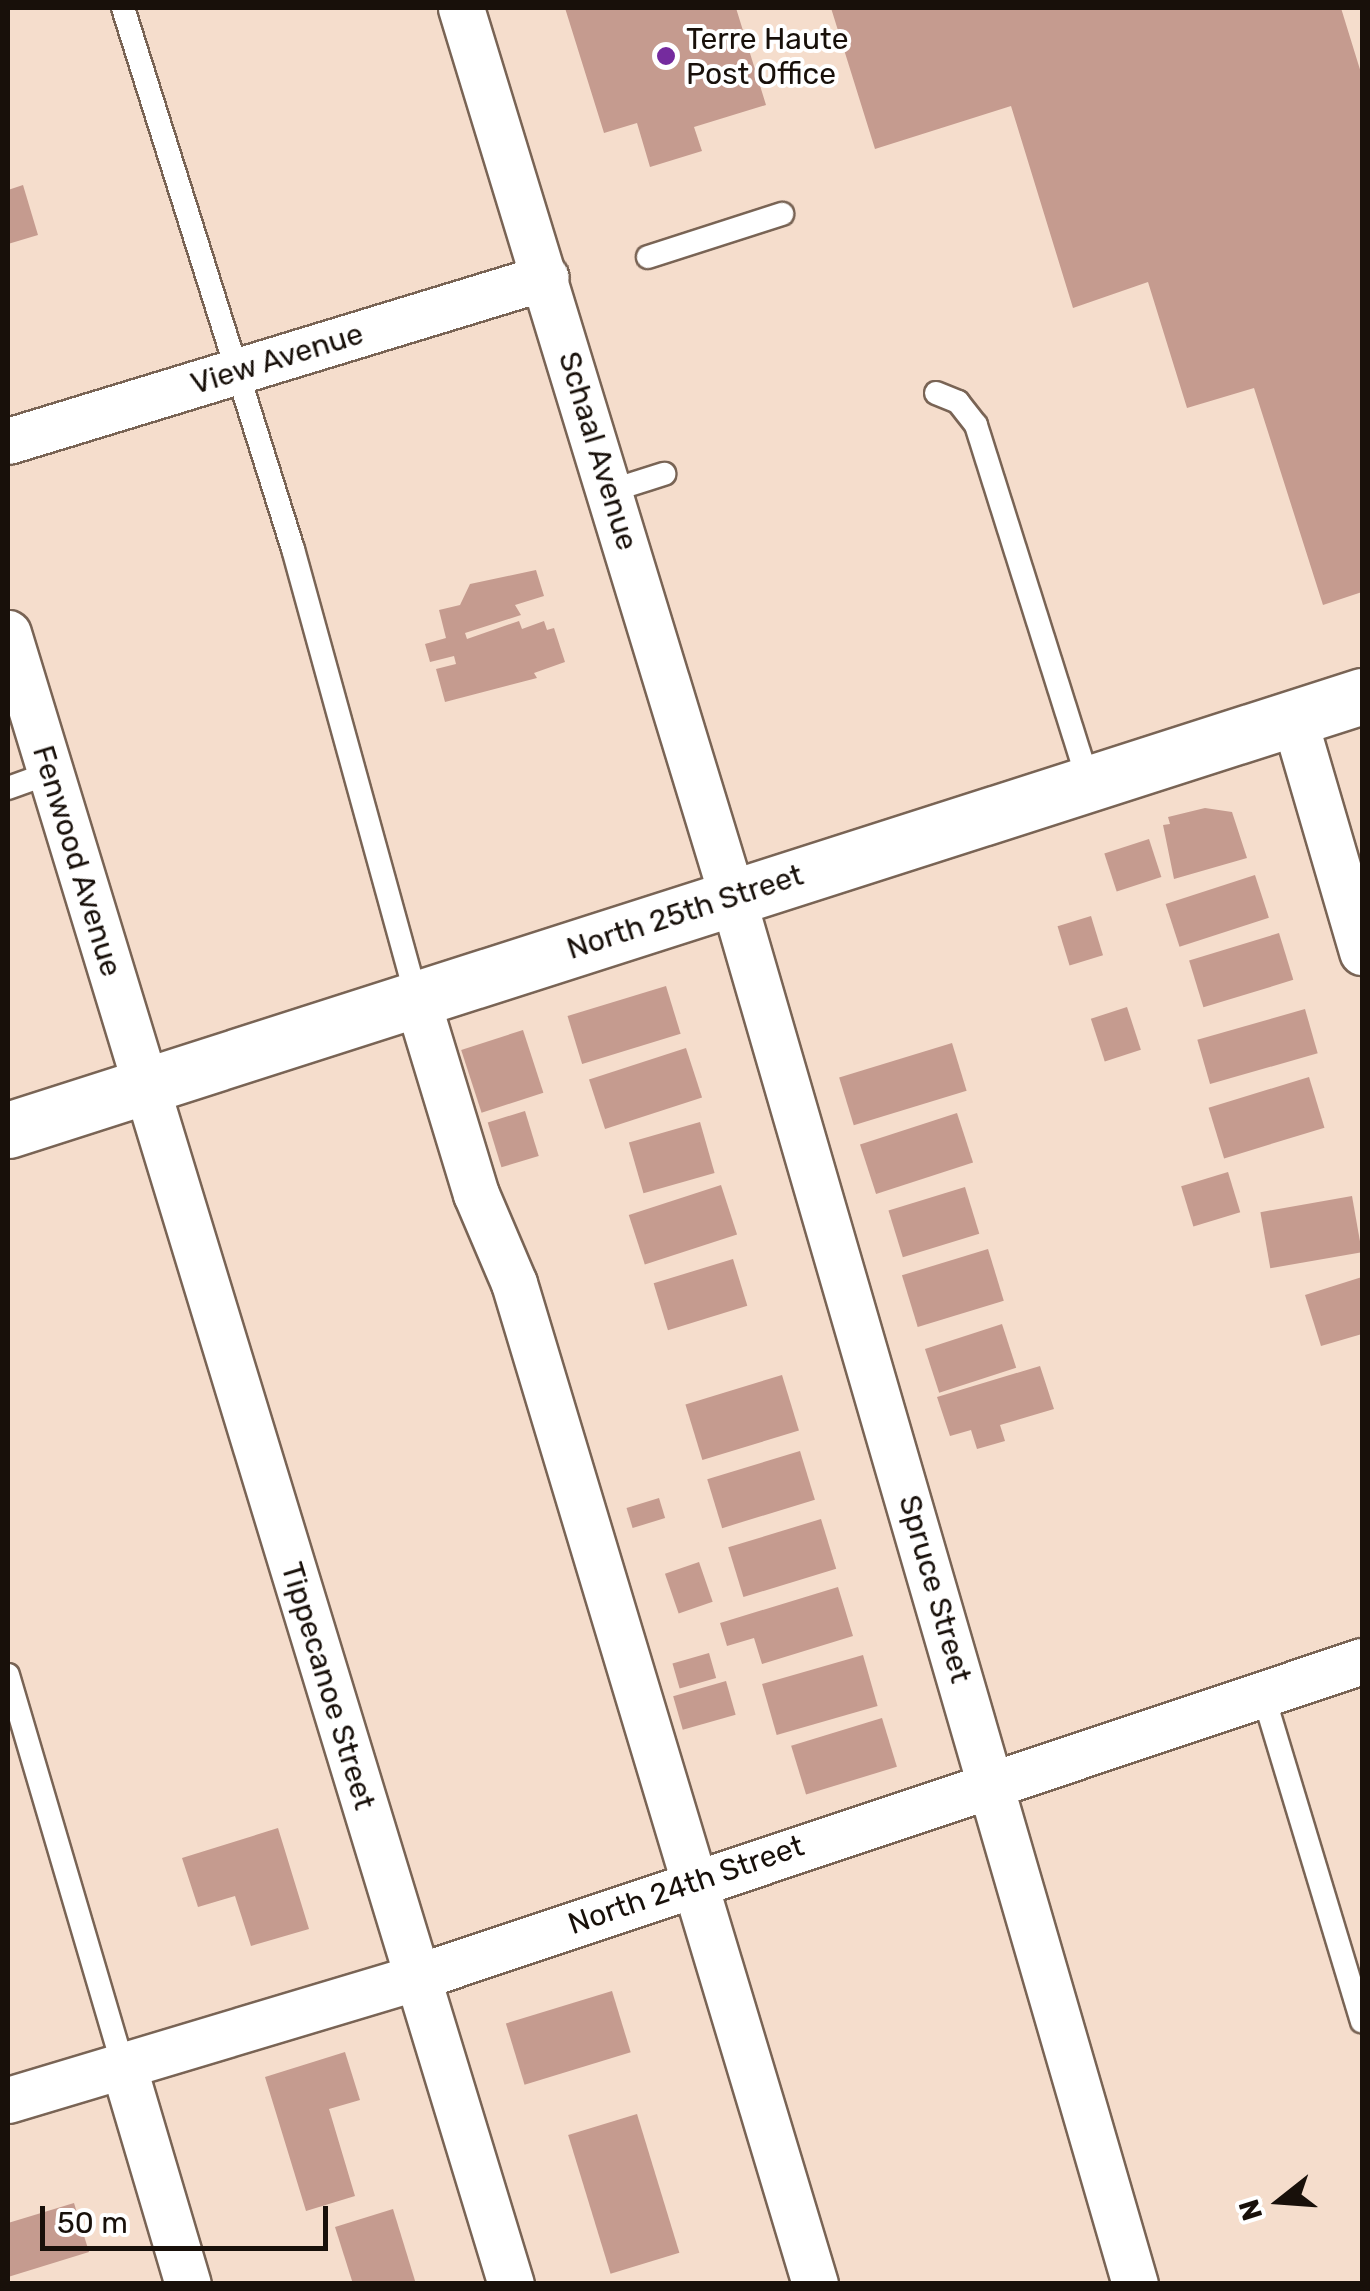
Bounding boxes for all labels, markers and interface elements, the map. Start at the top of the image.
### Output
place label: Terre Haute Post Office [686,21,849,92]
marker: Terre Haute Post Office [655,45,677,67]
street label: View Avenue [186,316,368,402]
street label: Schaal Avenue [551,347,645,555]
street label: Fenwood Avenue [25,741,129,981]
street label: North 25th Street [562,857,808,967]
street label: Spruce Street [891,1491,979,1687]
street label: Tippecanoe Street [273,1558,383,1814]
street label: North 24th Street [563,1828,809,1942]
north arrow [1230,2151,1330,2251]
scale bar [45,2186,332,2248]
text: N [1232,2195,1270,2224]
text: 50 m [57,2205,128,2241]

